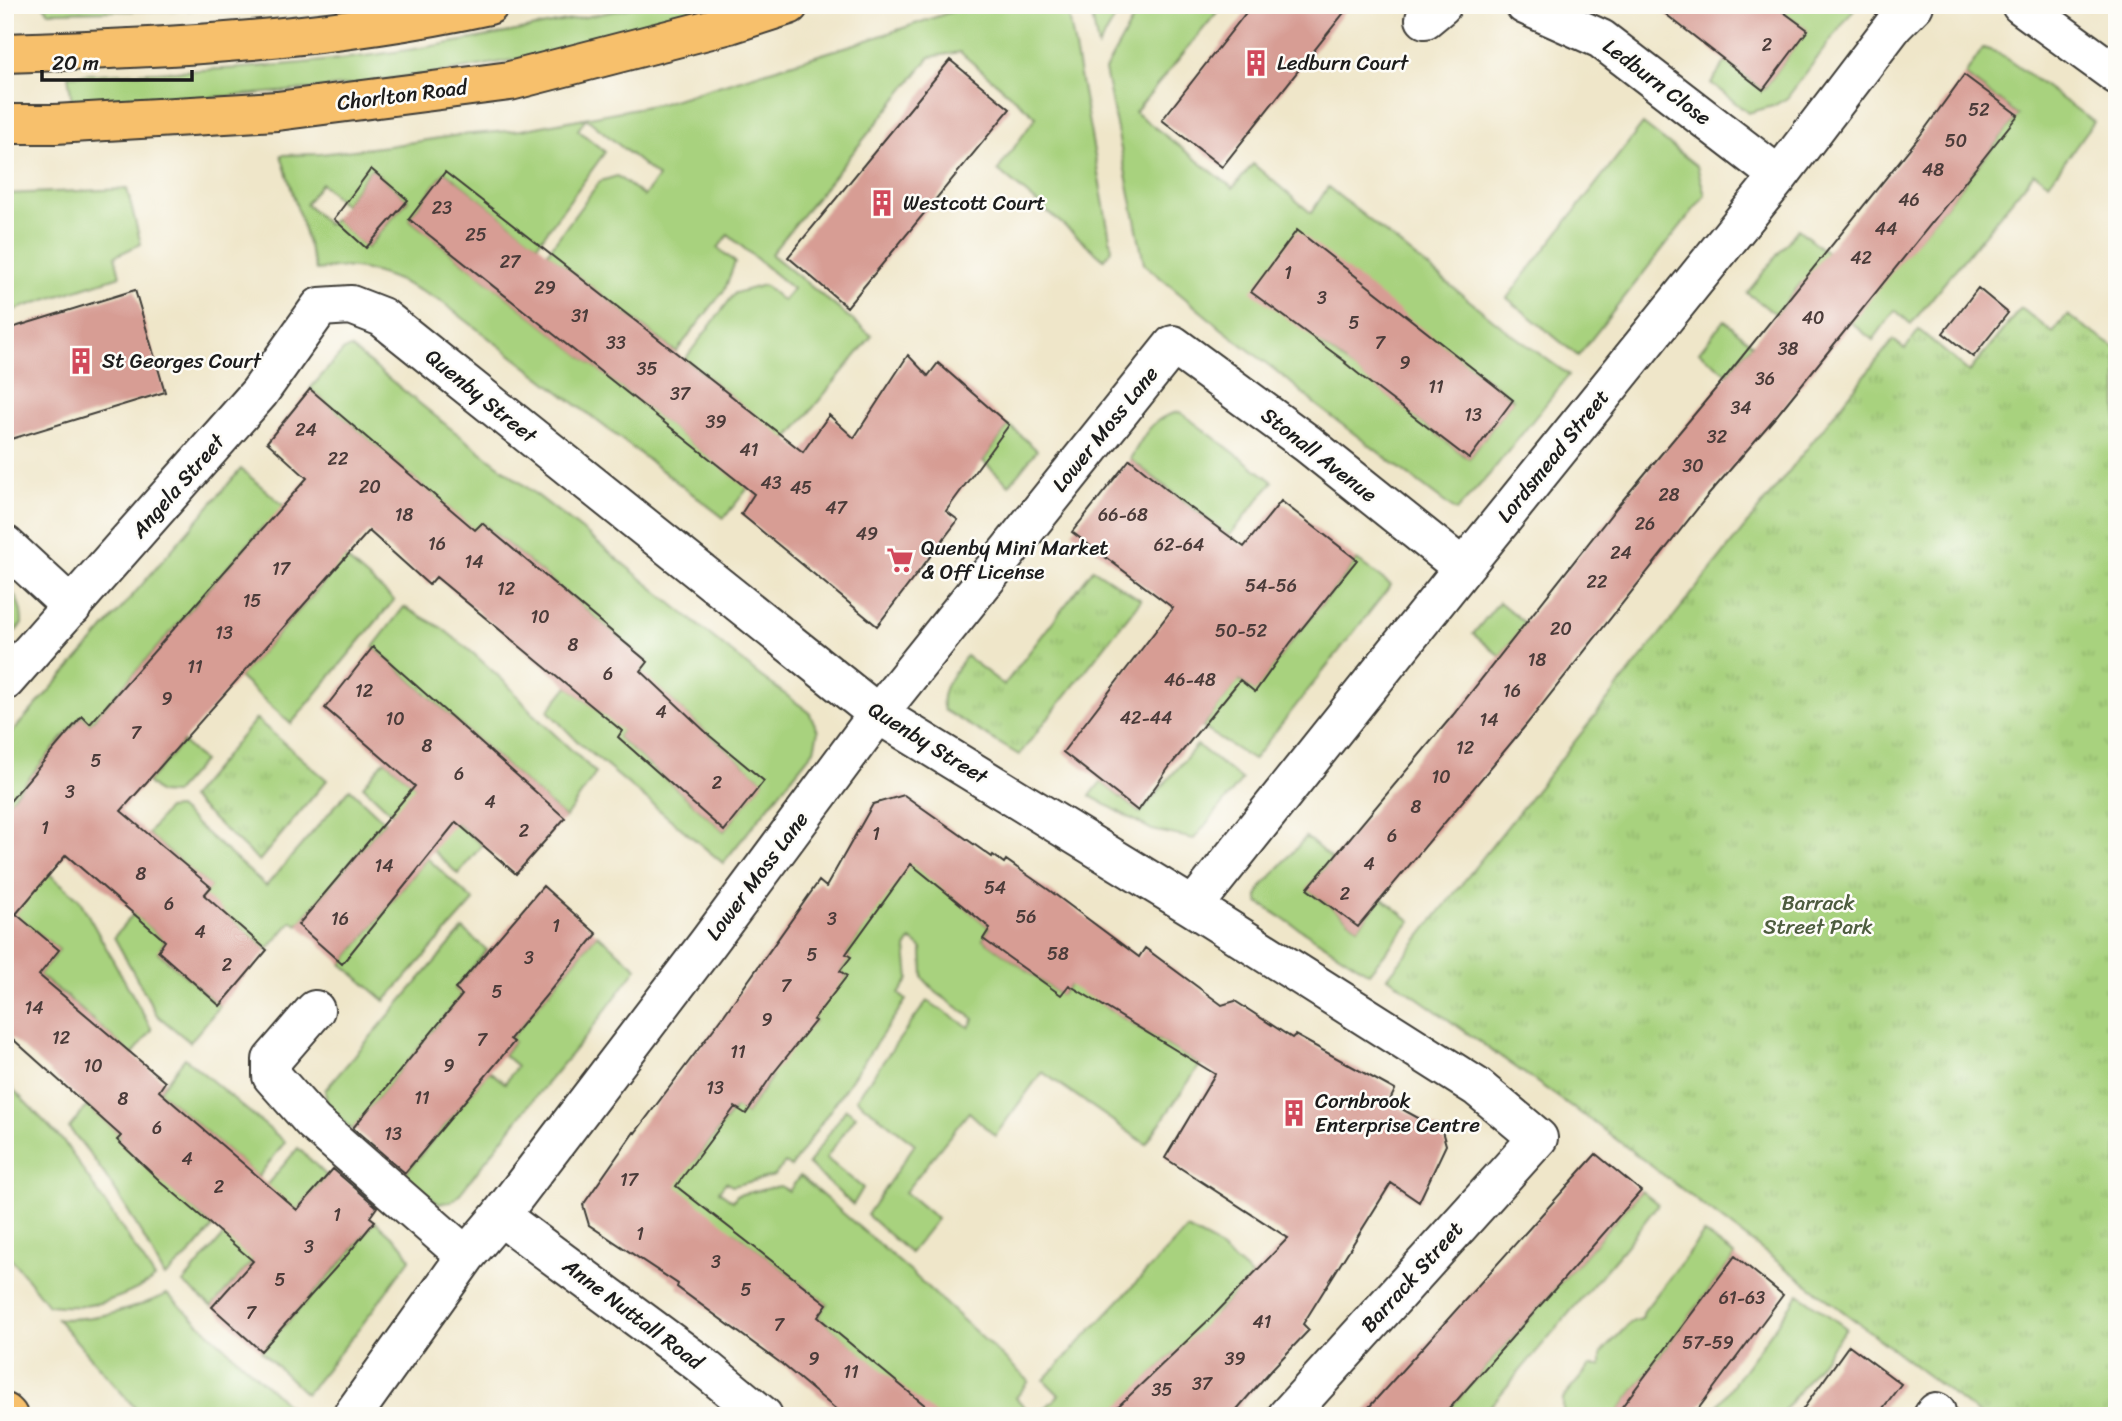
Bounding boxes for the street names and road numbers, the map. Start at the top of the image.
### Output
street label: Ledburn Close [1594,28,1720,136]
street label: Chorlton Road [335,68,471,122]
street label: Quenby Street [416,339,547,454]
street label: Lower Moss Lane [1042,357,1168,501]
street label: Lordsmead Street [1487,380,1619,532]
street label: Stonall Avenue [1252,397,1386,513]
street label: Angela Street [121,424,236,548]
street label: Quenby Street [861,691,997,796]
street label: Lower Moss Lane [695,803,819,949]
street label: Barrack Street [1351,1212,1473,1342]
street label: Anne Nuttall Road [553,1247,713,1381]

